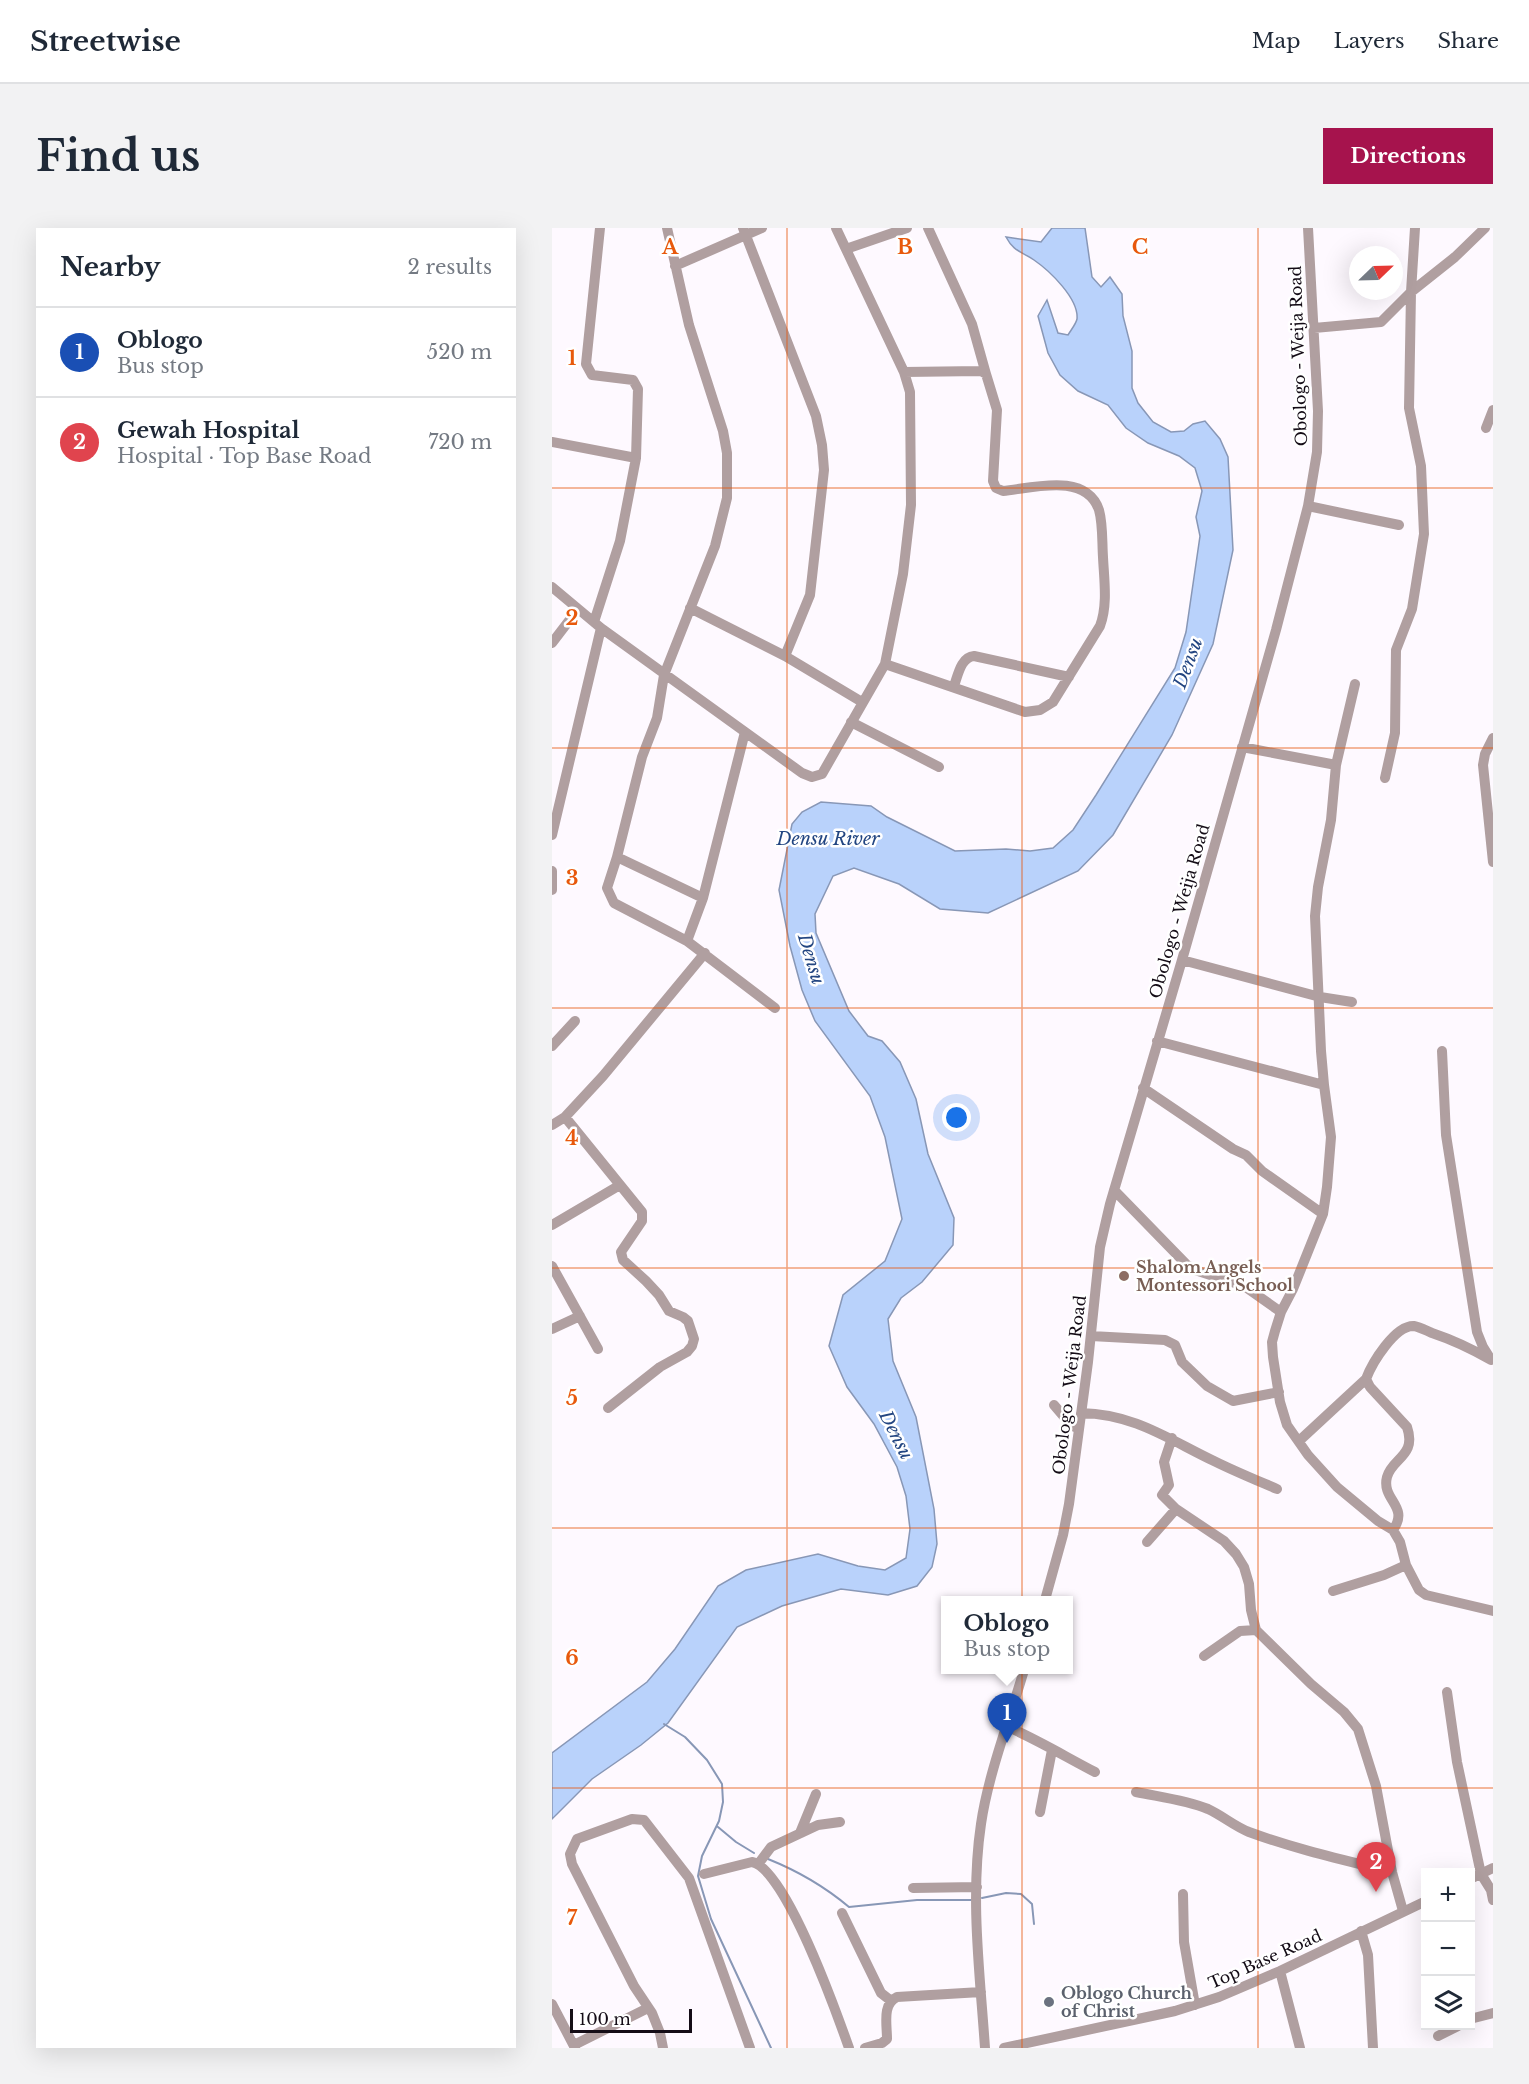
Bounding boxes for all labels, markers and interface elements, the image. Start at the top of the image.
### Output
text: Streetwise [30,24,181,59]
text: Map [1252,28,1301,54]
text: Layers [1334,28,1405,54]
text: Share [1438,28,1499,54]
button: Directions [1323,128,1493,184]
text: Find us [36,130,200,182]
text: A [661,235,679,259]
text: B [897,235,913,259]
text: C [1132,235,1148,259]
north arrow [1349,246,1403,300]
text: Nearby [60,251,161,283]
text: 2 results [408,255,492,279]
street label: Obologo - Weija Road [1285,265,1311,447]
text: Oblogo [117,327,203,354]
text: 1 [75,340,84,364]
text: 520 m [427,340,492,364]
text: 1 [568,346,577,370]
text: Bus stop [117,354,204,378]
text: Gewah Hospital [117,417,300,444]
text: 2 [73,430,86,454]
text: 720 m [428,430,492,454]
text: Hospital · Top Base Road [117,444,371,468]
text: 2 [565,606,579,630]
water label: Densu [1168,635,1207,692]
street label: Obologo - Weija Road [1145,821,1214,1001]
water label: Densu River [776,828,880,850]
text: 3 [566,866,578,890]
water label: Densu [793,930,829,987]
your location [942,1103,971,1132]
text: 4 [565,1126,579,1150]
place label: Shalom Angels Montessori School [1136,1257,1293,1295]
marker: Shalom Angels Montessori School [1117,1269,1131,1283]
street label: Obologo - Weija Road [1048,1294,1090,1476]
text: 5 [566,1386,578,1410]
water label: Densu [874,1406,918,1463]
popup [941,1596,1073,1674]
text: Oblogo [964,1610,1049,1637]
text: Bus stop [964,1637,1050,1661]
text: 6 [565,1646,579,1670]
pin: 1 [988,1694,1026,1743]
pin: 2 [1356,1842,1396,1892]
map controls [1421,1868,1475,2030]
button: + [1421,1868,1475,1922]
text: 7 [567,1906,578,1930]
button: − [1421,1922,1475,1976]
street label: Top Base Road [1205,1925,1325,1993]
button: layers [1421,1976,1475,2030]
place label: Oblogo Church of Christ [1061,1983,1192,2021]
marker: Oblogo Church of Christ [1042,1995,1056,2009]
scale bar [570,2006,692,2034]
text: 100 m [579,2009,631,2029]

